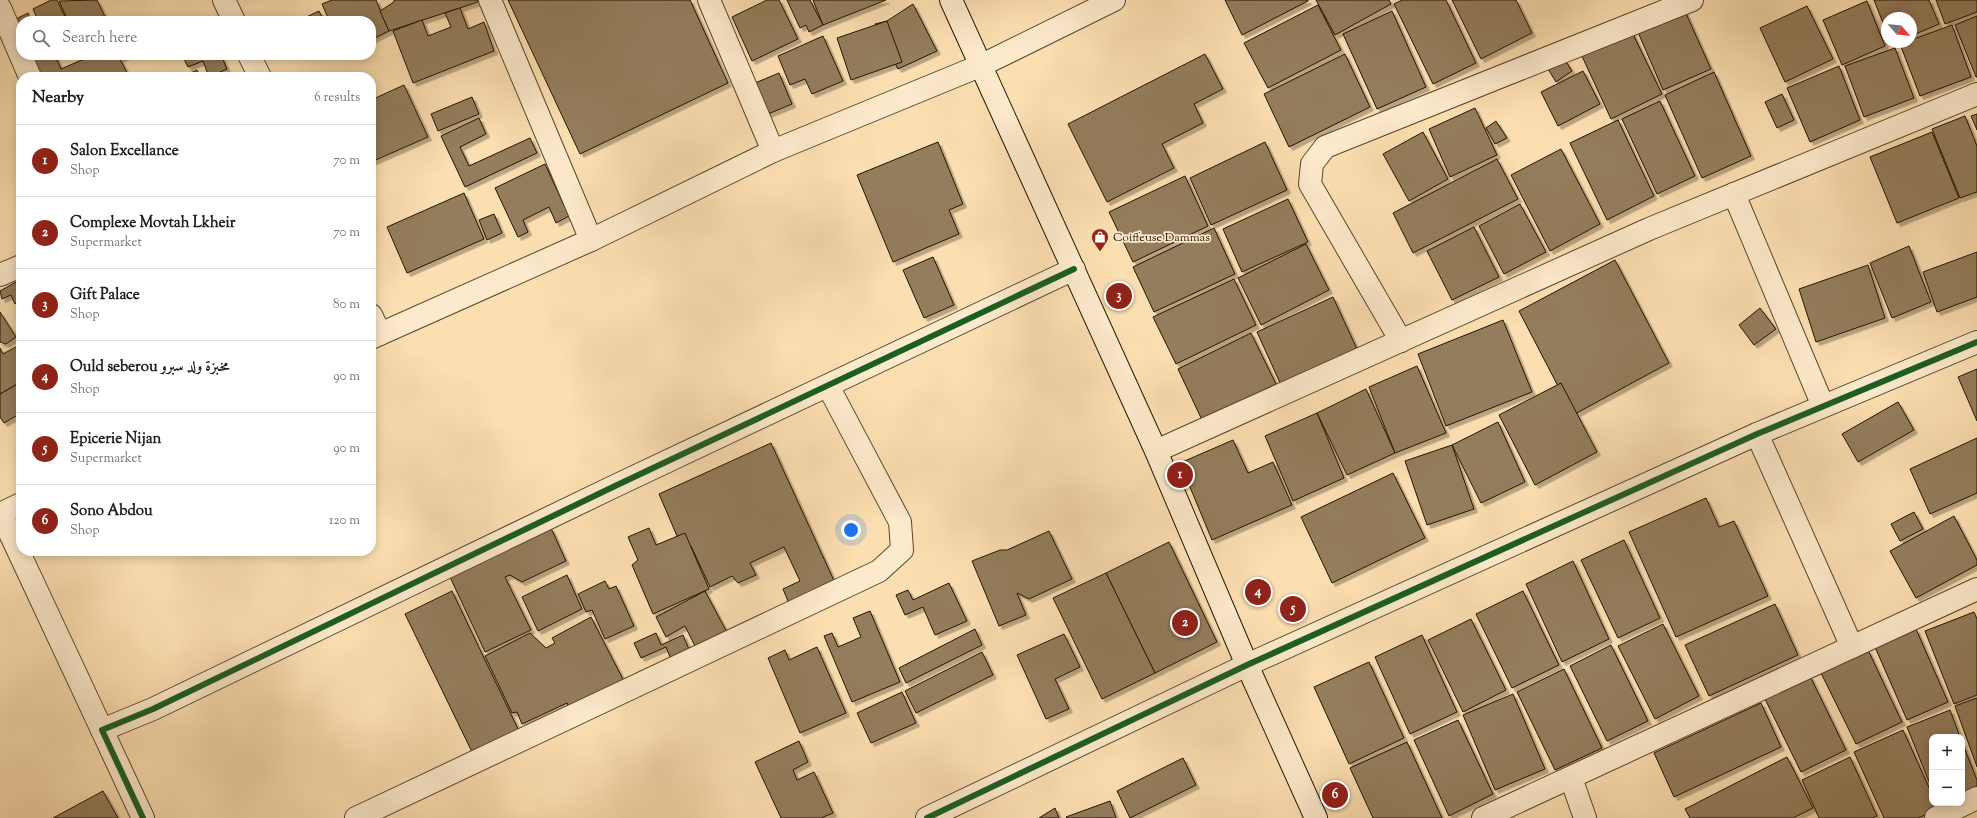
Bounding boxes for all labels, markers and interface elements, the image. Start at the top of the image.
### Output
north arrow [1881,12,1917,48]
search box [16,16,376,60]
icon: search [30,27,52,49]
text: Search here [62,28,137,49]
text: Nearby [32,86,84,110]
text: 6 results [314,89,360,107]
text: Salon Excellance [70,141,179,162]
text: 1 [43,152,47,170]
text: 70 m [333,152,360,170]
text: Shop [70,162,99,180]
text: Complexe Movtah Lkheir [70,213,235,234]
text: 2 [42,224,48,242]
text: 70 m [333,224,360,242]
shop icon: Coiffeuse Dammas [1090,227,1110,252]
place label: Coiffeuse Dammas [1113,229,1210,247]
text: Supermarket [70,234,142,252]
pin: 3 [1106,281,1132,311]
text: Gift Palace [70,285,140,306]
text: 3 [42,296,48,314]
text: 80 m [333,296,360,314]
text: Shop [70,306,99,324]
text: Ould seberou مخبزة ولد سبرو [70,357,230,378]
text: 4 [42,368,48,386]
text: 90 m [333,368,360,386]
text: Shop [70,381,99,399]
text: Epicerie Nijan [70,429,161,450]
text: 5 [43,440,47,458]
text: 90 m [333,440,360,458]
text: Supermarket [70,450,142,468]
pin: 1 [1167,460,1193,490]
text: Sono Abdou [70,501,153,522]
text: 6 [42,512,48,530]
text: 120 m [329,512,360,530]
your location [841,520,861,540]
text: Shop [70,522,99,540]
pin: 4 [1245,577,1271,607]
pin: 5 [1280,594,1306,624]
pin: 2 [1172,608,1198,638]
map controls [1929,734,1965,806]
button: + [1929,734,1965,770]
button: − [1929,770,1965,806]
pin: 6 [1322,780,1348,810]

